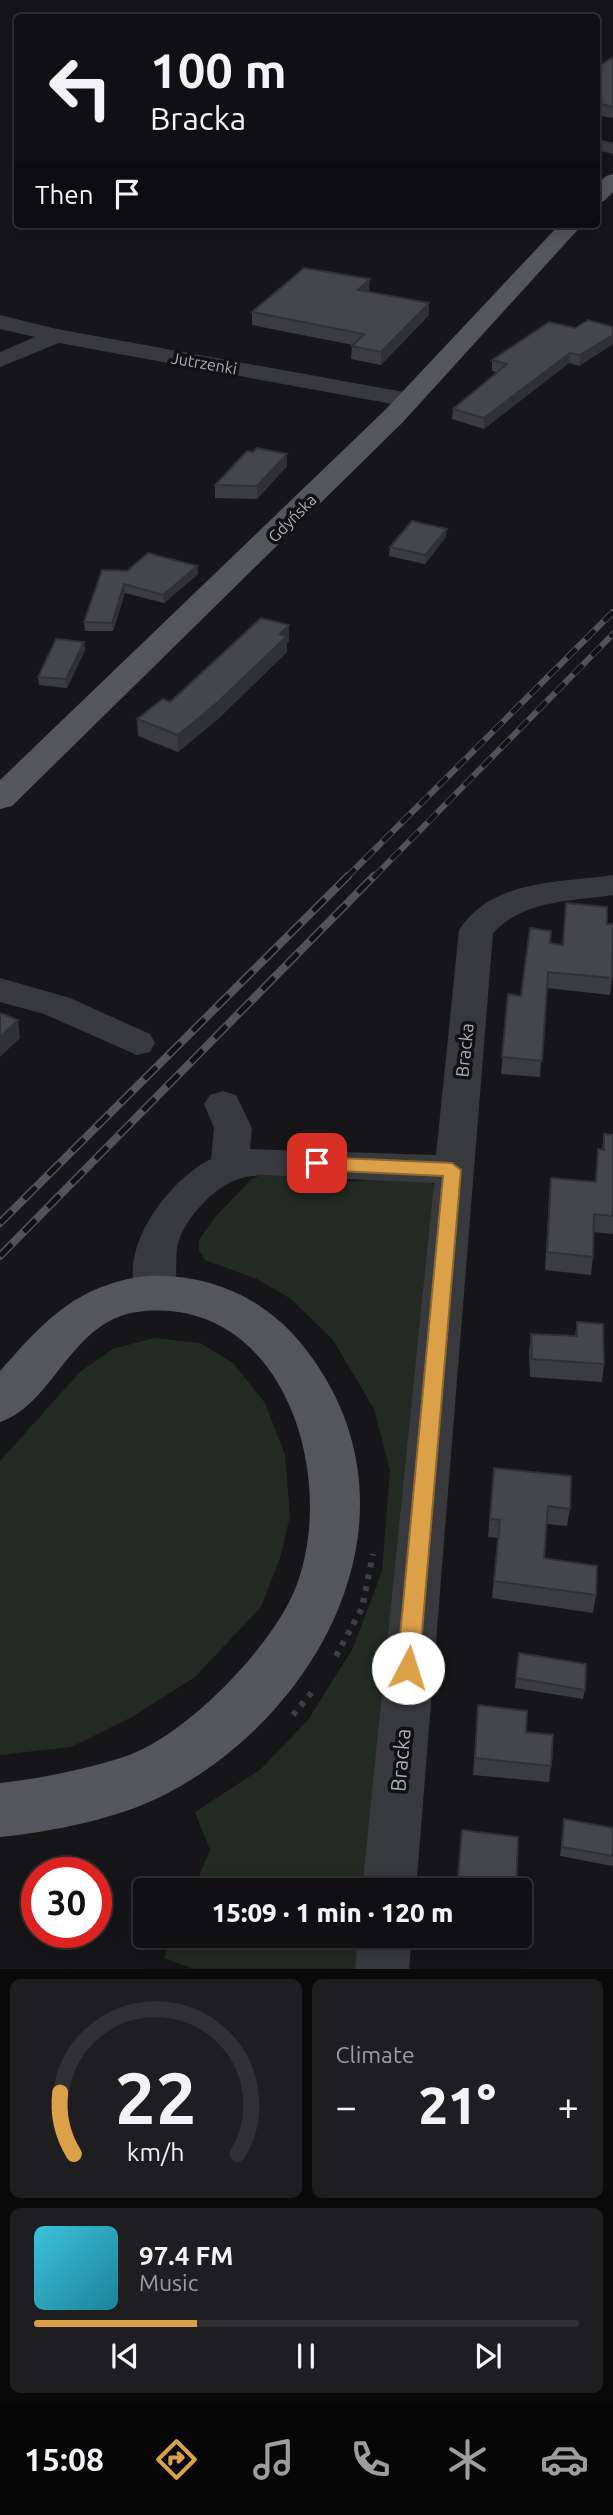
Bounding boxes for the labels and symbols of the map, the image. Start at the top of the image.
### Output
street label: Jutrzenki [170,348,238,378]
street label: Gdyńska [264,490,320,546]
street label: Bracka [451,1022,477,1078]
pin [287,1133,347,1193]
position arrow [371,1631,445,1705]
street label: Bracka [385,1727,415,1793]
speed limit sign: 30 [21,1857,112,1948]

